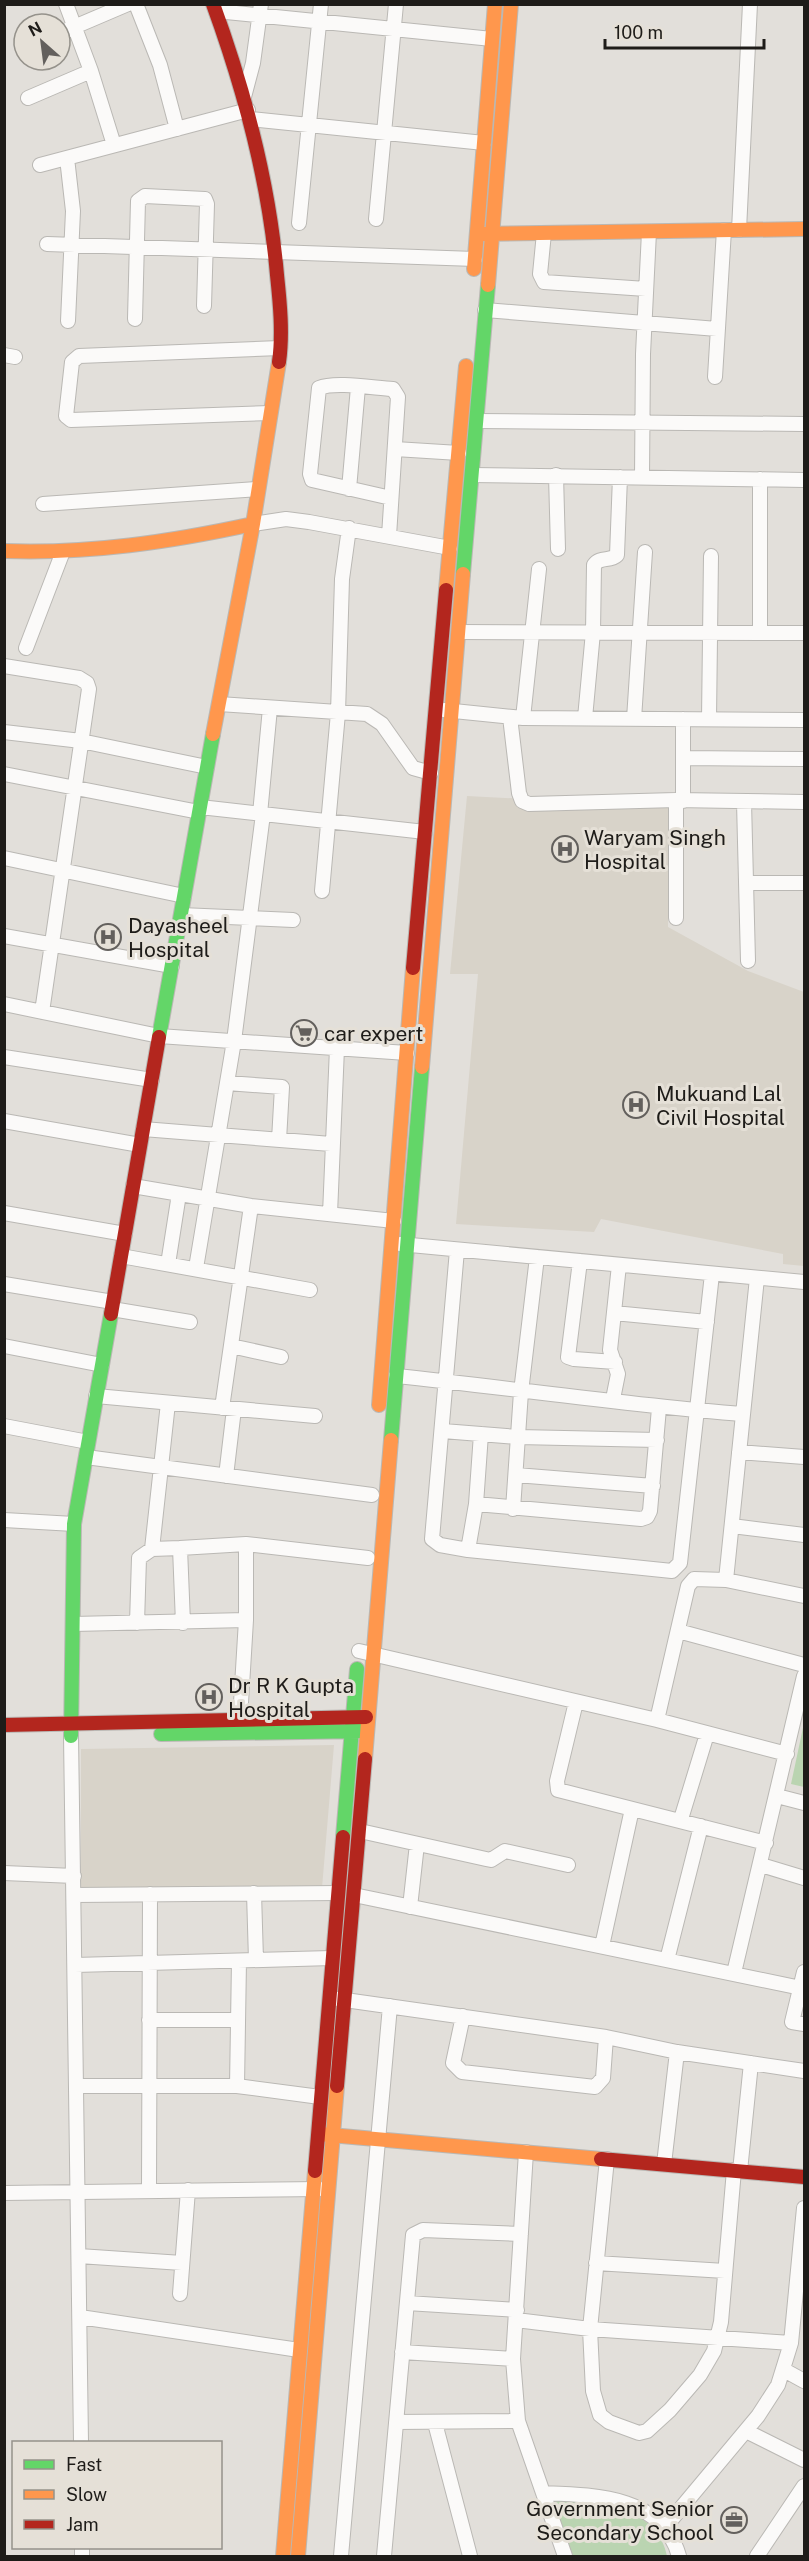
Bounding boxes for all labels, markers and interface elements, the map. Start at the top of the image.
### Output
north arrow [12,12,72,72]
scale bar [605,12,764,50]
text: N [25,18,45,41]
text: 100 m [614,22,663,43]
place label: Waryam Singh Hospital [584,825,726,874]
hospital icon: Waryam Singh Hospital [550,834,580,864]
place label: Dayasheel Hospital [128,913,229,962]
hospital icon: Dayasheel Hospital [93,922,123,952]
supermarket icon: car expert [289,1018,319,1048]
place label: car expert [324,1021,423,1046]
place label: Mukuand Lal Civil Hospital [656,1081,785,1130]
hospital icon: Mukuand Lal Civil Hospital [621,1090,651,1120]
place label: Dr R K Gupta Hospital [228,1673,354,1722]
hospital icon: Dr R K Gupta Hospital [194,1682,224,1712]
legend [12,2441,222,2549]
text: Fast [66,2454,102,2475]
text: Slow [66,2484,107,2505]
place label: Government Senior Secondary School [526,2496,714,2545]
office icon: Government Senior Secondary School [719,2505,749,2535]
text: Jam [66,2514,99,2535]

